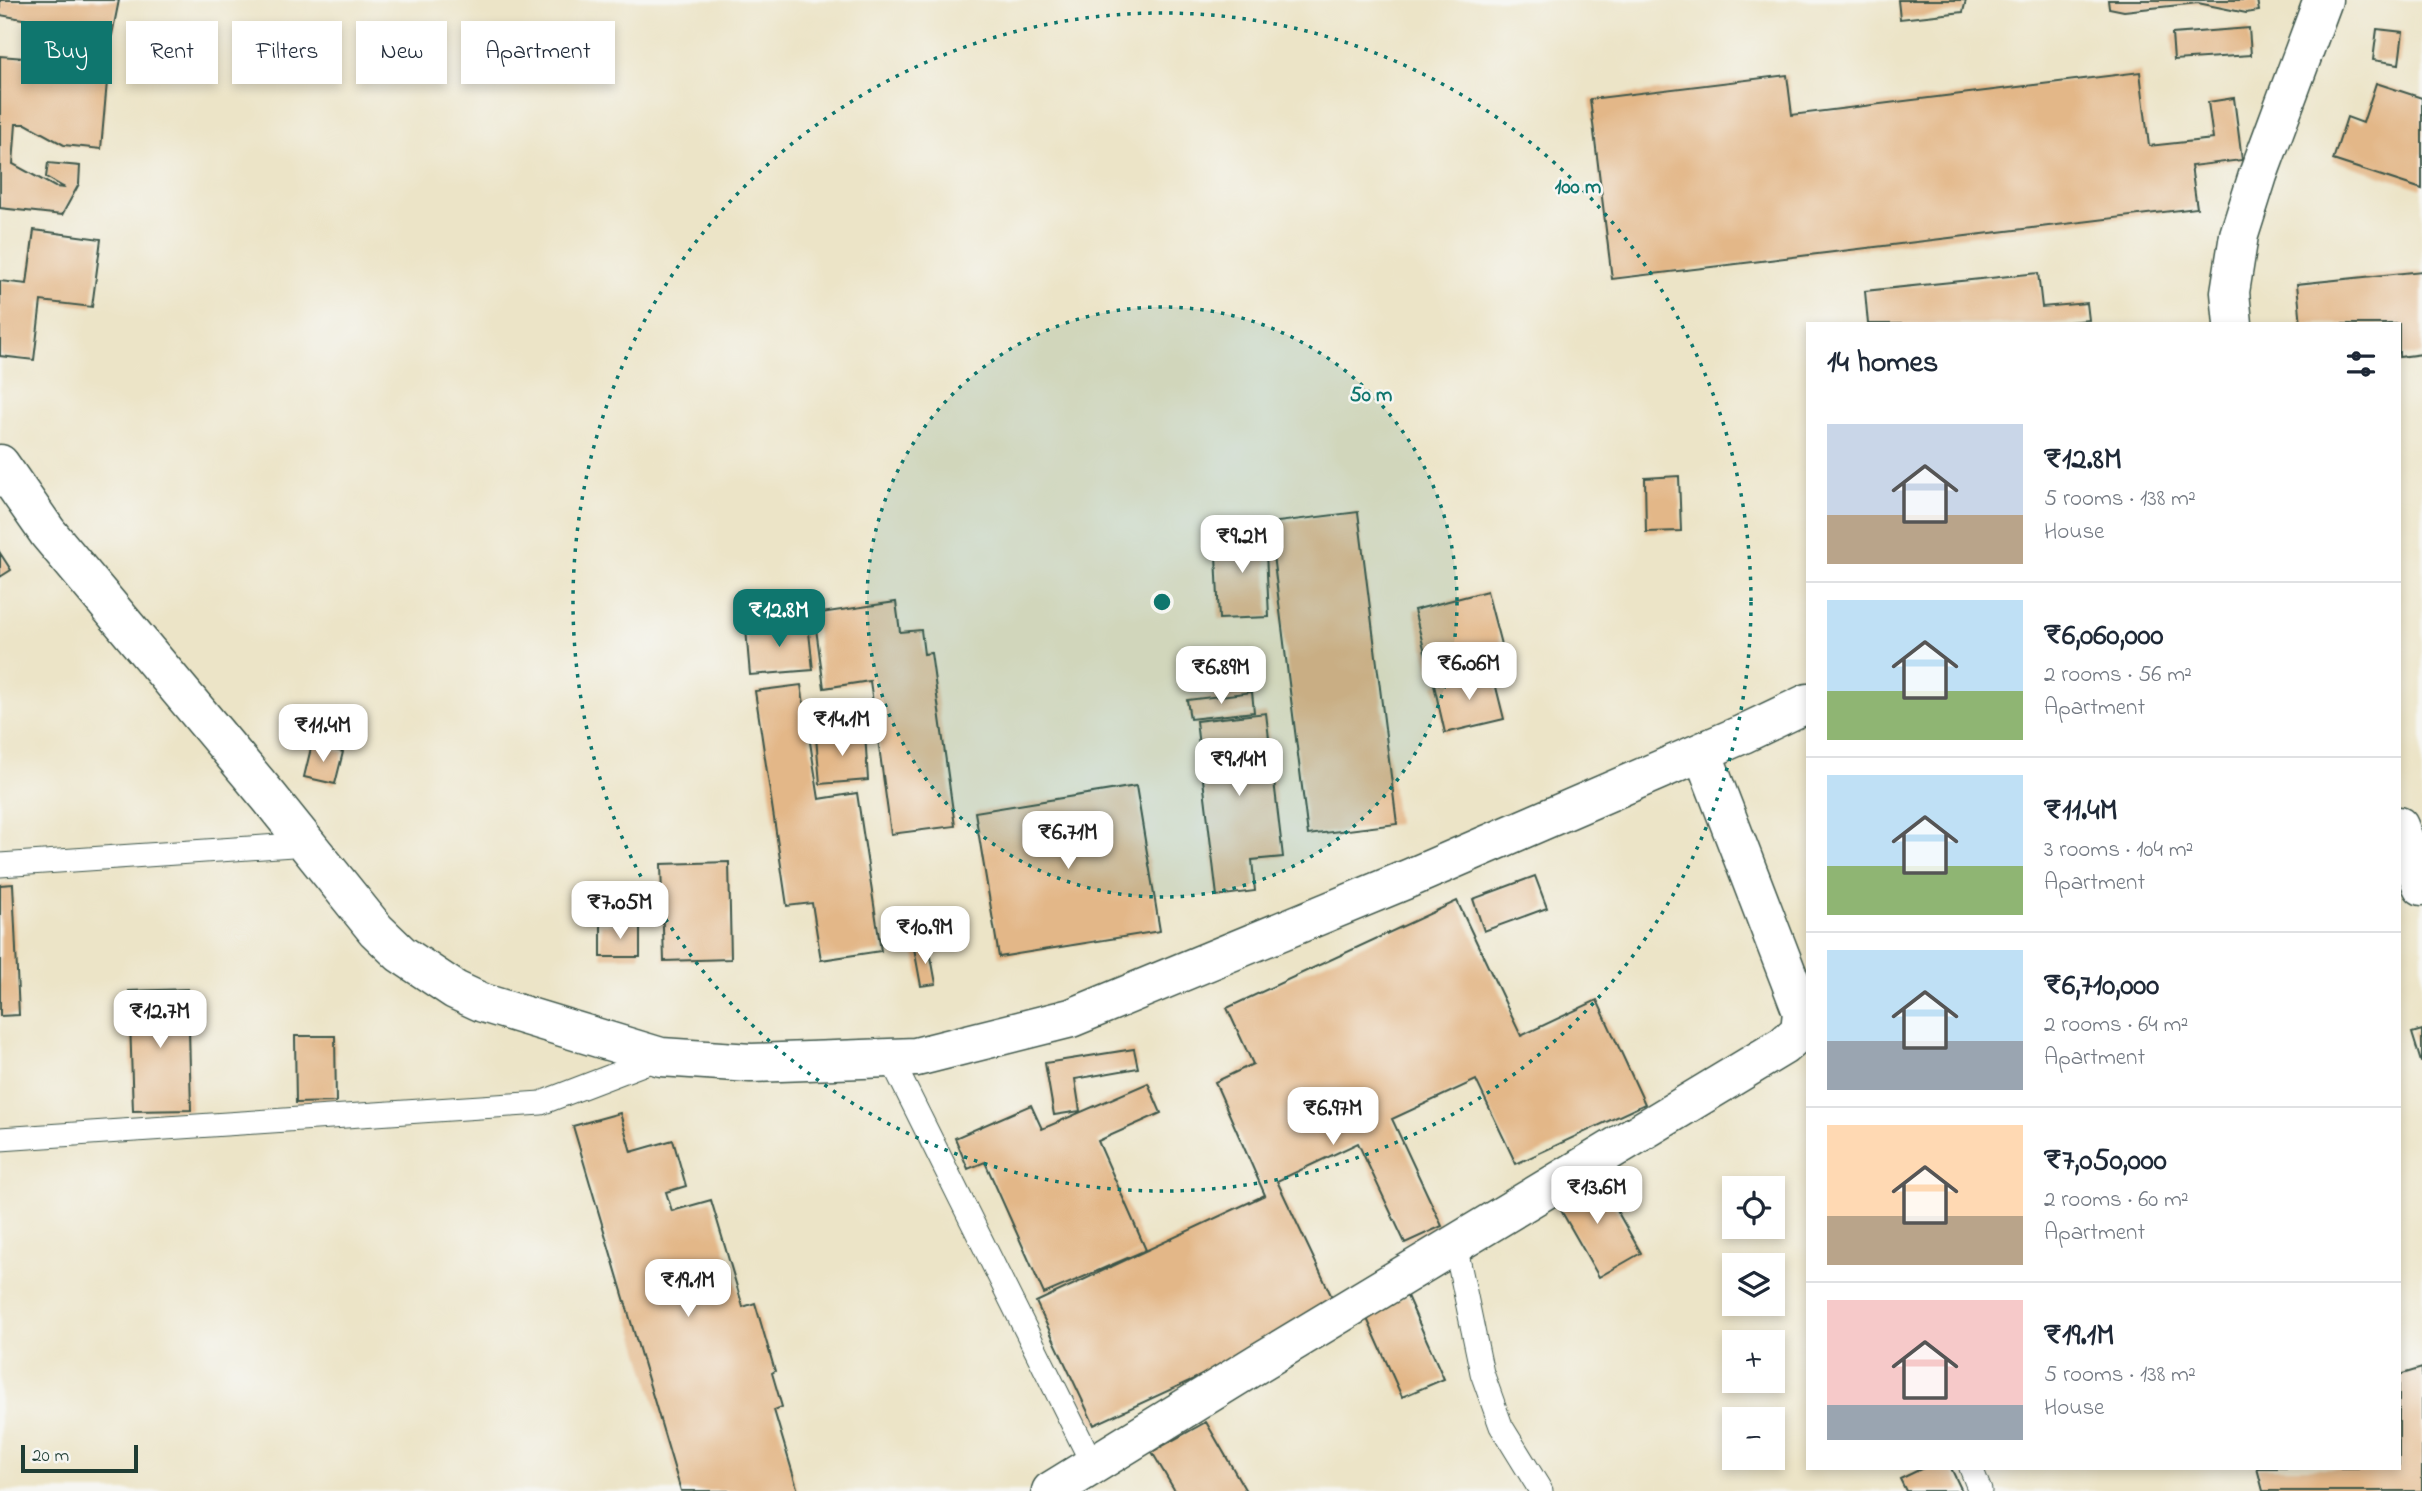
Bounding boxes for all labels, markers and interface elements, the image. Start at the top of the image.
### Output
chip: Buy [21,21,112,84]
chip: Rent [126,21,218,84]
chip: Filters [232,21,342,84]
chip: New [356,21,447,84]
chip: Apartment [461,21,615,84]
text: 100 m [1555,173,1601,203]
text: 14 homes [1827,342,1938,386]
icon: filters [2342,345,2380,383]
text: 50 m [1350,381,1392,411]
text: ₹12.8M [2044,439,2122,483]
icon: home [1883,452,1967,536]
text: 5 rooms · 138 m² [2044,483,2196,516]
pin: ₹9.2M [1193,516,1291,575]
text: House [2044,516,2104,549]
text: ₹9.2M [1217,521,1267,554]
pin: ₹12.8M [722,590,836,649]
centre of rings [1150,590,1174,614]
text: ₹12.8M [749,595,809,628]
text: ₹6,060,000 [2044,615,2164,659]
icon: home [1883,628,1967,712]
pin: ₹6.06M [1412,642,1526,702]
pin: ₹6.89M [1164,646,1278,706]
text: ₹6.06M [1438,648,1500,681]
text: ₹6.89M [1192,652,1250,685]
text: 2 rooms · 56 m² [2044,659,2192,692]
text: Apartment [2044,692,2145,725]
pin: ₹14.1M [785,698,899,758]
pin: ₹11.4M [266,704,380,764]
text: ₹14.1M [814,704,870,737]
text: ₹11.4M [295,710,351,743]
pin: ₹9.14M [1182,738,1296,798]
text: ₹9.14M [1211,744,1267,777]
text: ₹11.4M [2044,790,2118,834]
icon: home [1883,803,1967,887]
pin: ₹6.71M [1011,812,1125,871]
text: ₹6.71M [1038,817,1098,850]
text: 3 rooms · 104 m² [2044,834,2193,867]
text: Apartment [2044,867,2145,900]
pin: ₹7.05M [563,881,677,941]
text: ₹7.05M [587,887,653,920]
pin: ₹10.9M [868,906,982,966]
text: ₹10.9M [897,912,953,945]
text: ₹6,710,000 [2044,965,2159,1009]
icon: home [1883,978,1967,1062]
pin: ₹12.7M [103,990,217,1050]
text: ₹12.7M [130,996,190,1029]
text: 2 rooms · 64 m² [2044,1009,2188,1042]
text: Apartment [2044,1042,2145,1075]
pin: ₹6.97M [1276,1088,1390,1147]
text: ₹6.97M [1304,1093,1362,1126]
text: ₹7,050,000 [2044,1140,2167,1184]
icon: home [1883,1153,1967,1237]
pin: ₹13.6M [1540,1166,1654,1226]
text: ₹13.6M [1567,1172,1627,1205]
map controls [1722,1176,1785,1470]
button: locate [1722,1176,1785,1239]
text: 2 rooms · 60 m² [2044,1184,2189,1217]
text: Apartment [2044,1217,2145,1250]
button: layers [1722,1253,1785,1316]
pin: ₹19.1M [631,1260,745,1319]
text: ₹19.1M [661,1265,715,1298]
text: ₹19.1M [2044,1315,2114,1359]
icon: home [1883,1328,1967,1412]
button: + [1722,1330,1785,1393]
text: 5 rooms · 138 m² [2044,1359,2196,1392]
text: House [2044,1392,2104,1425]
button: − [1722,1407,1785,1470]
scale bar [21,1442,138,1474]
text: 20 m [32,1443,69,1470]

